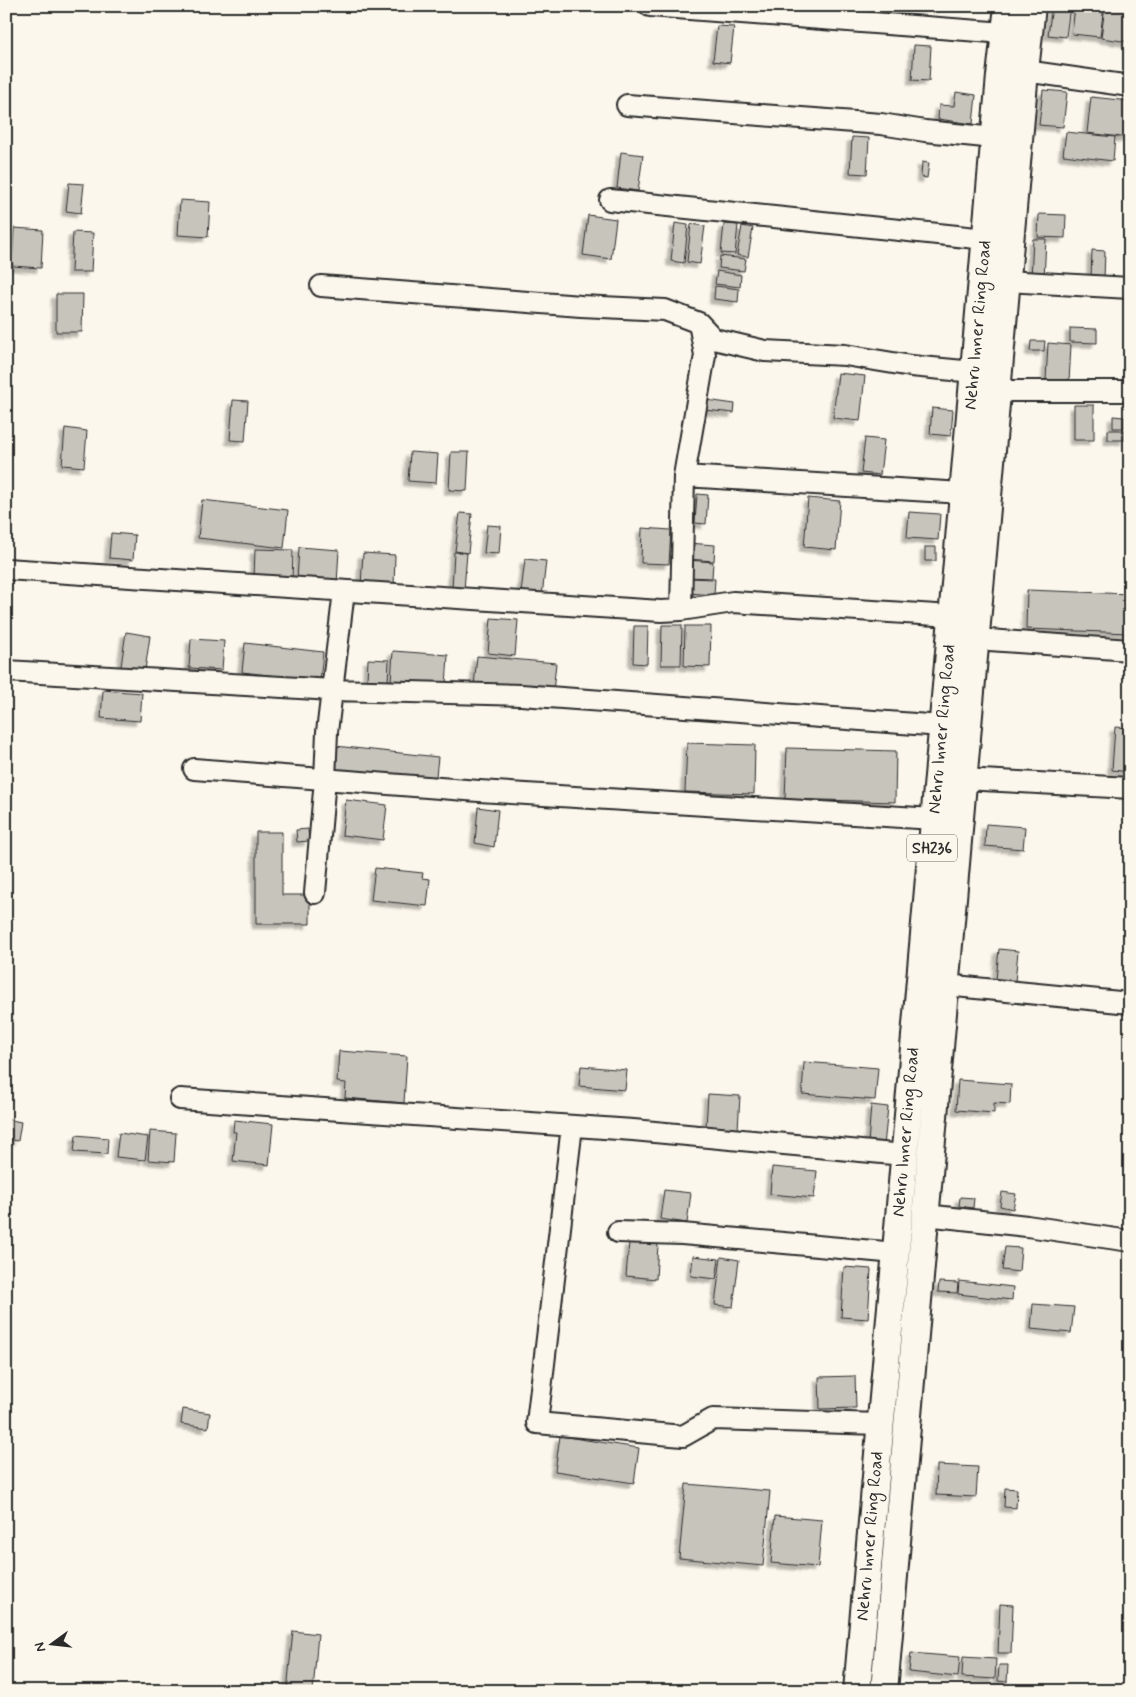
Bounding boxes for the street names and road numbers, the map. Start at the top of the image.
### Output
street label: Nehru Inner Ring Road [959,239,998,411]
street label: Nehru Inner Ring Road [923,643,962,815]
road number: SH236 [907,834,957,861]
street label: Nehru Inner Ring Road [887,1046,926,1218]
street label: Nehru Inner Ring Road [851,1450,890,1622]

